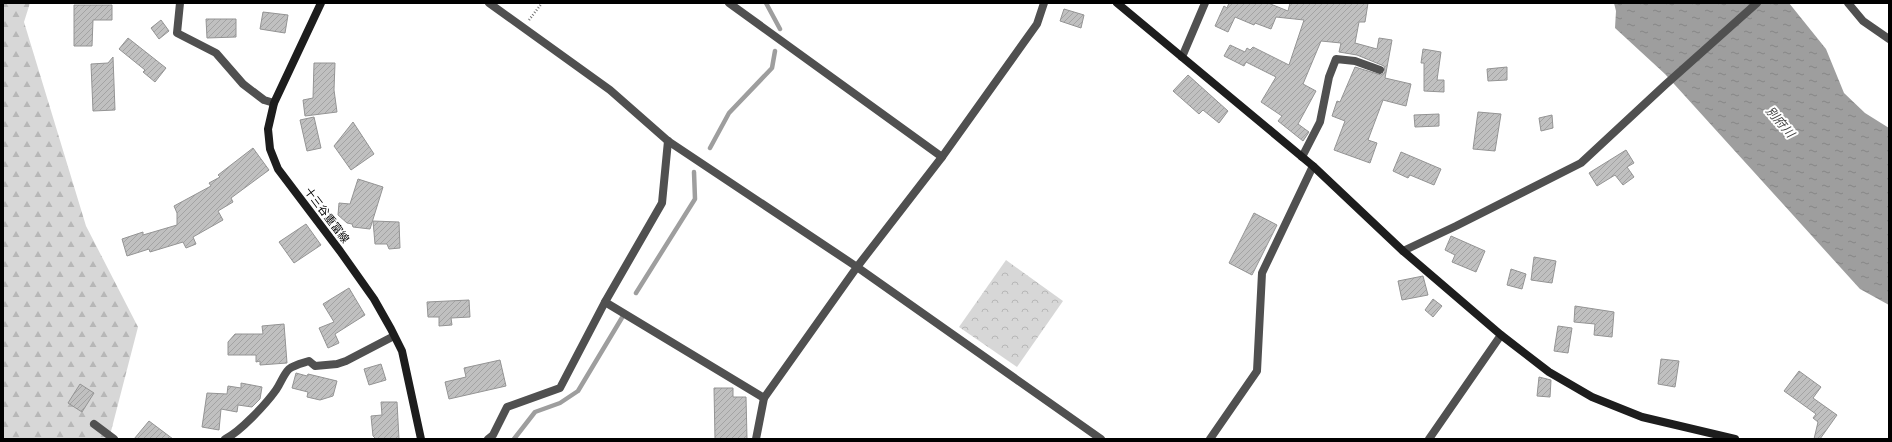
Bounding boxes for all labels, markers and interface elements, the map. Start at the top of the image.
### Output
water label: 別府川 [1763,103,1799,142]
street label: 十三谷重富線 [302,184,352,246]

